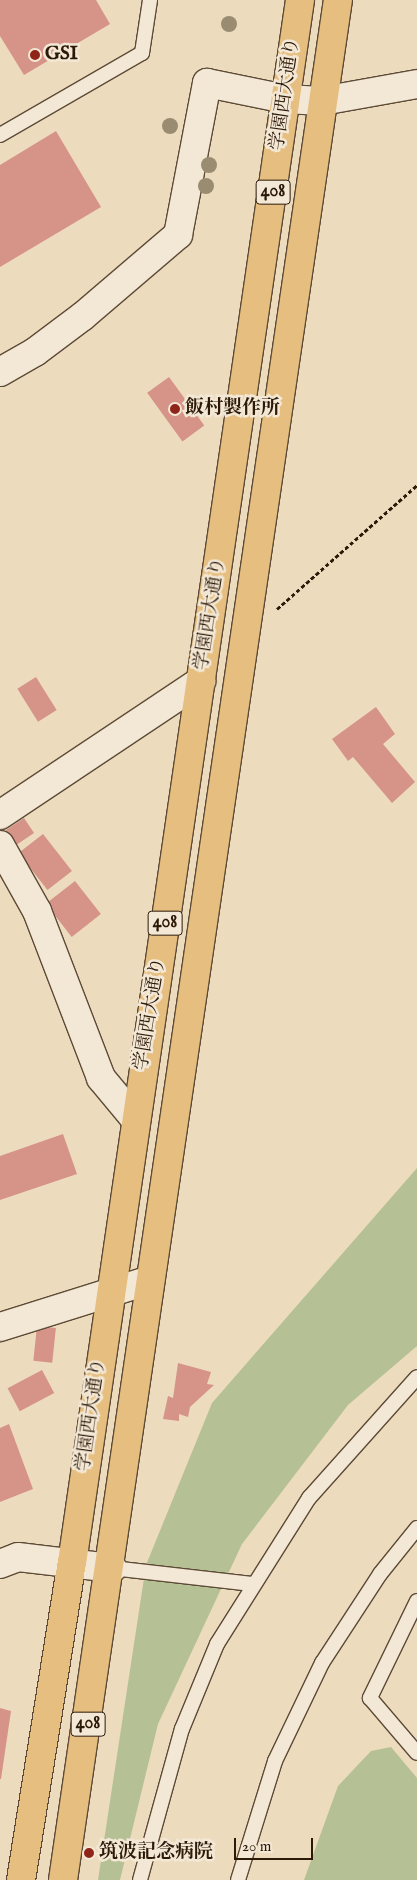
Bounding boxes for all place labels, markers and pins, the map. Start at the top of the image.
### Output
place label: GSI [45,44,78,66]
marker: GSI [29,49,41,61]
place label: 飯村製作所 [185,398,280,420]
marker: 飯村製作所 [169,403,181,415]
place label: 筑波記念病院 [99,1842,213,1864]
marker: 筑波記念病院 [83,1847,95,1859]

